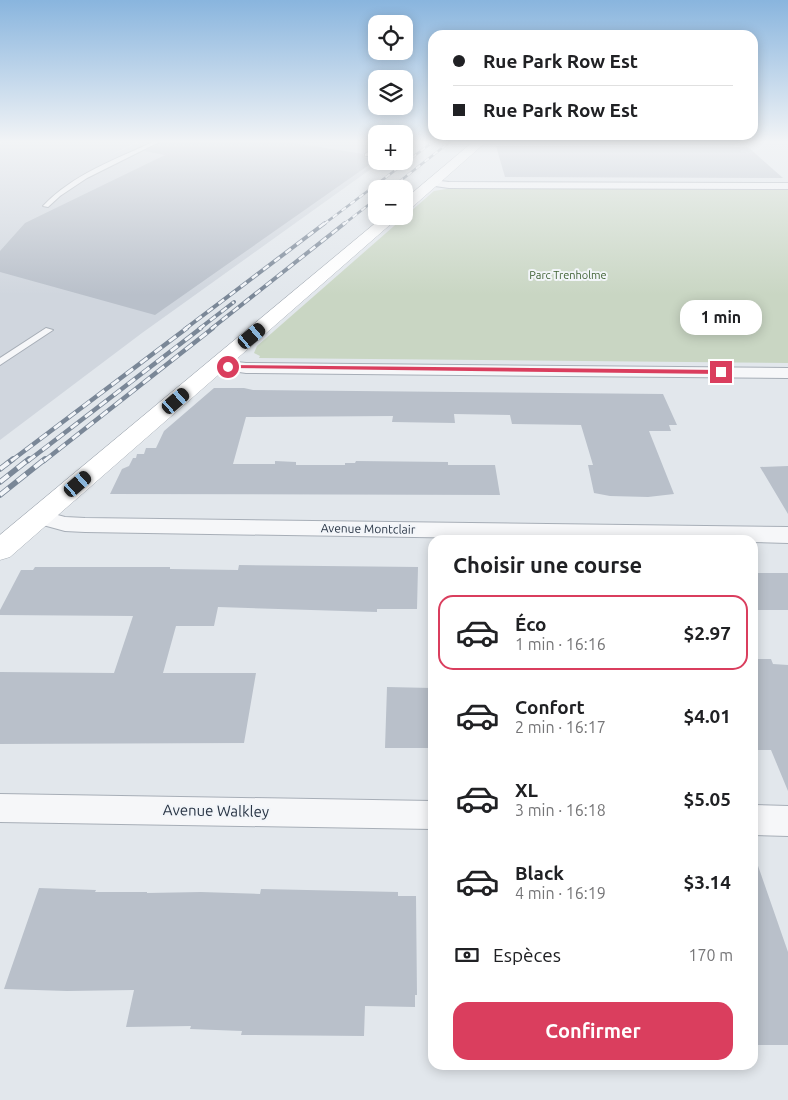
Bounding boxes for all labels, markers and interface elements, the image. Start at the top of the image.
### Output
map controls [368,15,413,225]
button: locate [368,15,413,60]
text: Rue Park Row Est [483,50,638,72]
button: layers [368,70,413,115]
text: Rue Park Row Est [483,99,638,121]
button: + [368,125,413,170]
button: − [368,180,413,225]
park label: Parc Trenholme [529,269,607,281]
callout: 1 min [680,300,762,334]
text: 1 min [701,308,741,326]
car [235,321,268,351]
route start [217,356,239,378]
route end [710,361,732,383]
car [159,385,192,417]
car [61,468,94,500]
street label: Avenue Montclair [321,521,416,536]
text: Choisir une course [453,552,642,577]
icon: car [455,610,500,655]
text: Éco [515,613,547,635]
text: $2.97 [683,622,731,644]
text: 1 min · 16:16 [515,635,606,653]
icon: car [455,693,500,738]
text: Confort [515,696,585,718]
text: $4.01 [683,705,731,727]
text: 2 min · 16:17 [515,718,606,736]
icon: car [455,776,500,821]
text: XL [515,779,538,801]
text: $5.05 [683,788,731,810]
street label: Avenue Walkley [163,801,269,820]
text: 3 min · 16:18 [515,801,606,819]
icon: car [455,859,500,904]
text: Black [515,862,564,884]
text: $3.14 [683,871,731,893]
text: 4 min · 16:19 [515,884,606,902]
icon: cash [453,941,481,969]
text: Espèces [493,944,561,966]
text: 170 m [688,946,733,964]
button: Confirmer [453,1002,733,1060]

